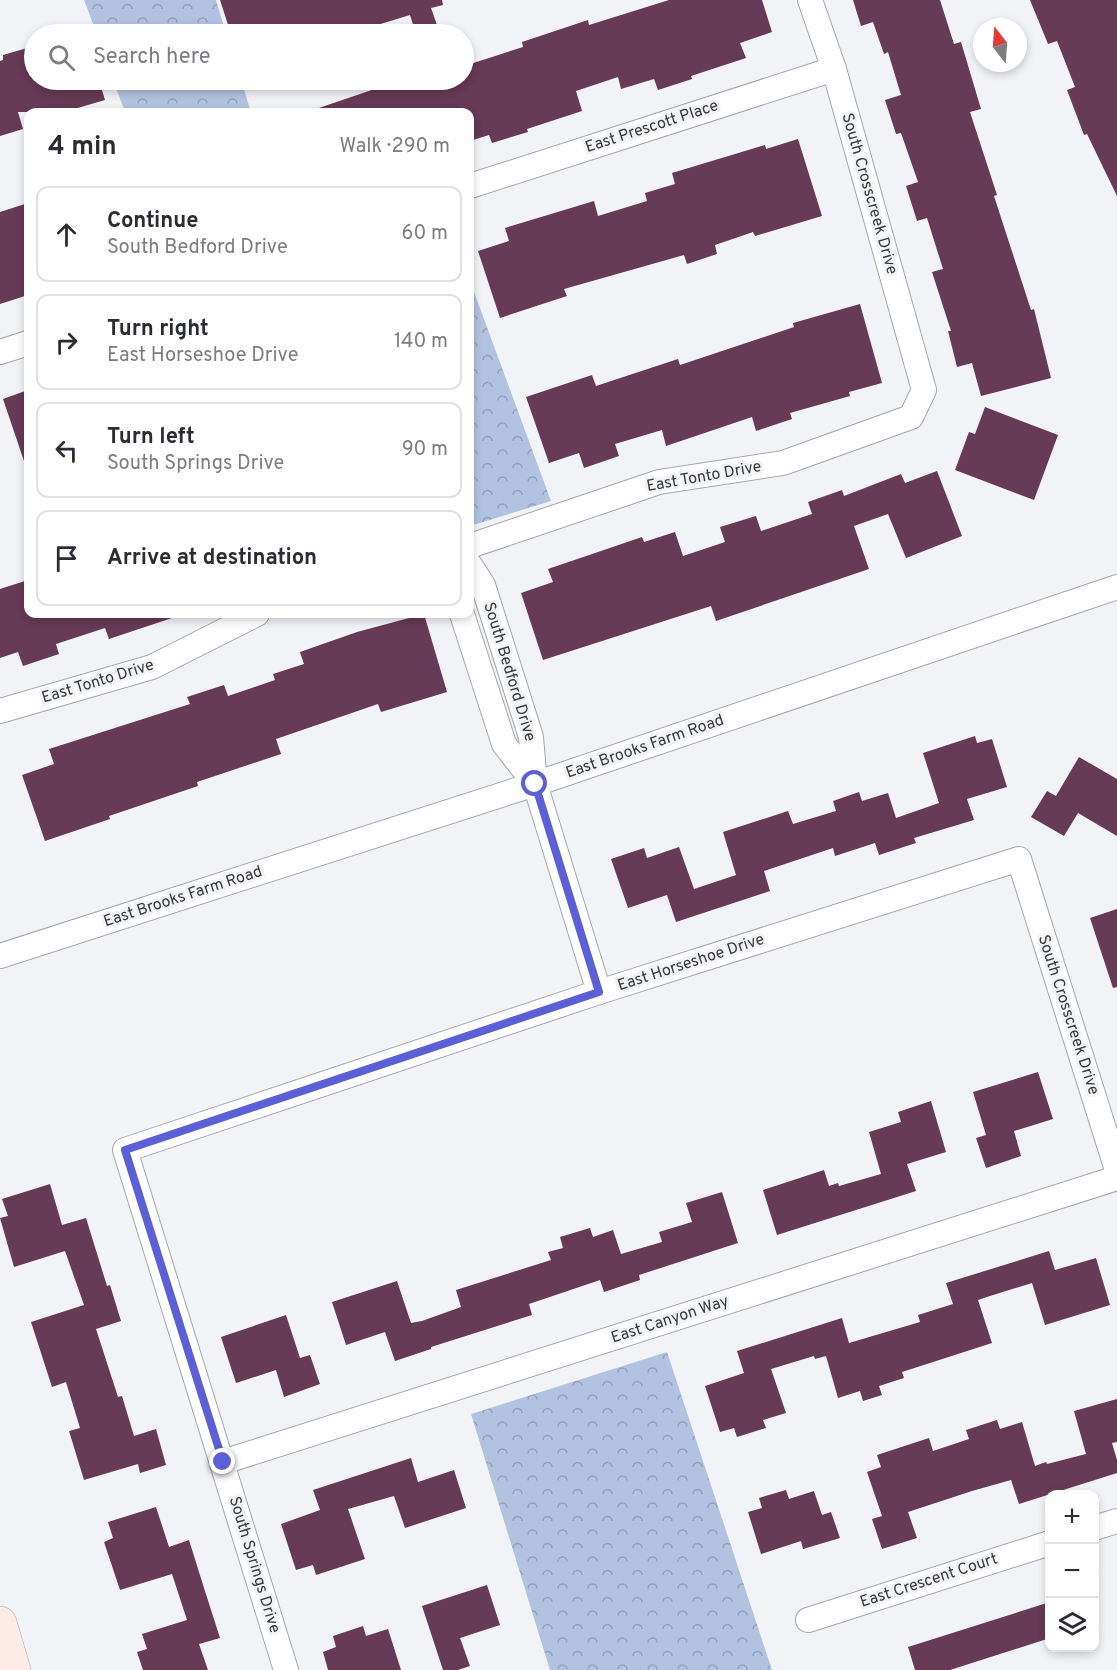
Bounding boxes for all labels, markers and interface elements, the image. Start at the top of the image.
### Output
north arrow [973,18,1027,72]
search box [24,24,474,90]
icon: search [45,41,78,74]
text: Search here [93,44,211,71]
street label: East Prescott Place [583,96,721,158]
street label: South Crosscreek Drive [836,111,902,277]
text: 4 min [48,131,117,164]
text: Walk · 290 m [339,134,450,160]
text: Continue [107,208,198,235]
icon: ahead [50,218,83,251]
text: 60 m [402,221,448,247]
text: South Bedford Drive [107,235,288,261]
text: Turn right [107,316,209,343]
icon: right [50,326,83,359]
text: 140 m [394,329,448,355]
text: East Horseshoe Drive [107,343,299,369]
text: Turn left [107,424,195,451]
icon: left [50,434,83,467]
text: 90 m [402,437,448,463]
text: South Springs Drive [107,451,284,477]
street label: East Tonto Drive [645,457,763,497]
icon: arrive [50,542,83,575]
text: Arrive at destination [107,545,317,572]
street label: South Bedford Drive [478,600,540,744]
street label: East Tonto Drive [39,655,157,709]
street label: East Brooks Farm Road [563,711,727,783]
route start [521,770,547,796]
street label: East Brooks Farm Road [101,862,265,932]
street label: East Horseshoe Drive [615,930,767,996]
street label: South Crosscreek Drive [1033,932,1103,1098]
street label: East Canyon Way [609,1292,731,1348]
route end [209,1448,235,1474]
map controls [1045,1490,1099,1652]
button: + [1045,1490,1099,1544]
street label: South Springs Drive [224,1494,284,1636]
button: − [1045,1544,1099,1598]
street label: East Crescent Court [858,1549,1000,1613]
button: layers [1045,1598,1099,1652]

